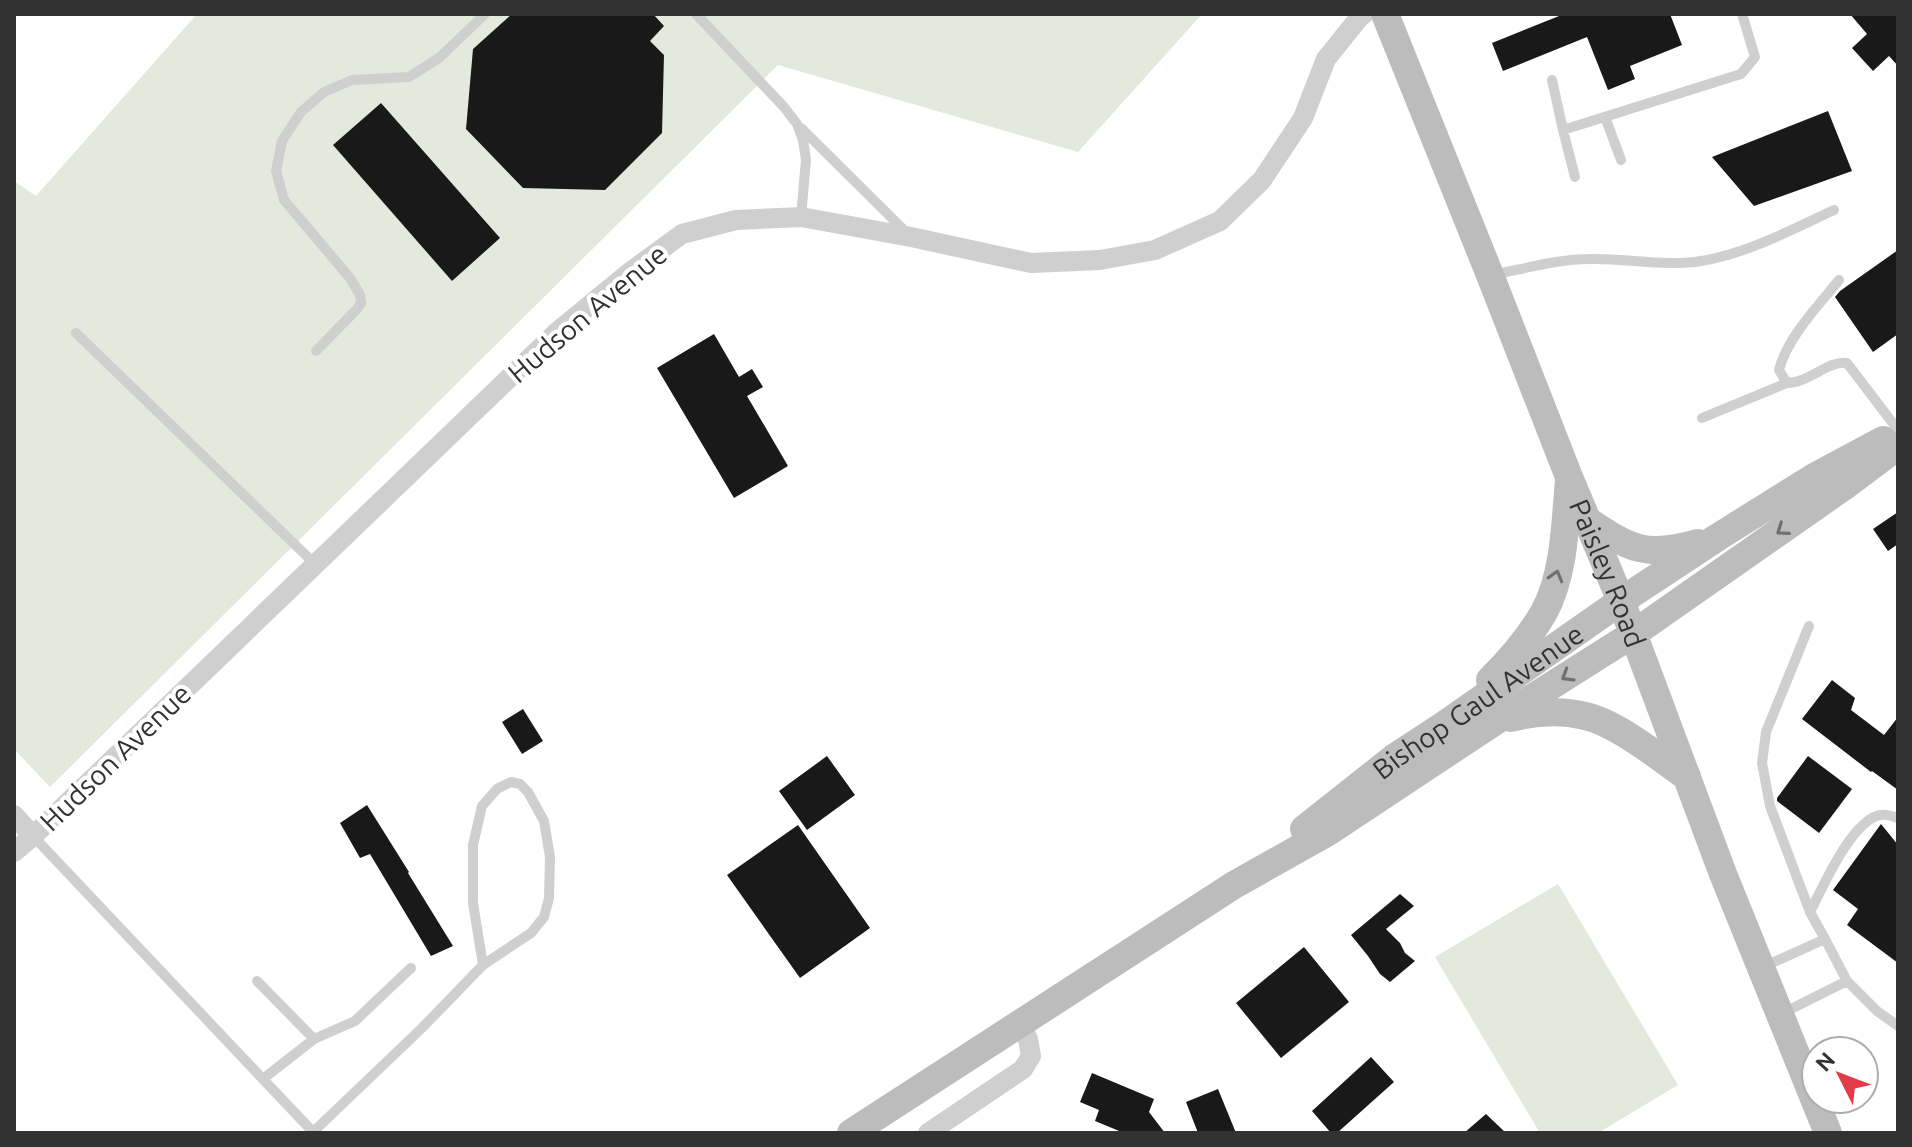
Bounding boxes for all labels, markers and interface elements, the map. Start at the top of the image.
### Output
street label: Hudson Avenue [502,238,672,388]
street label: Paisley Road [1564,494,1652,651]
one-way arrow [1777,520,1791,535]
one-way arrow [1547,569,1563,583]
street label: Bishop Gaul Avenue [1366,617,1589,784]
one-way arrow [1562,667,1576,682]
street label: Hudson Avenue [33,677,197,837]
north arrow [1800,1035,1880,1115]
text: N [1810,1047,1840,1076]

